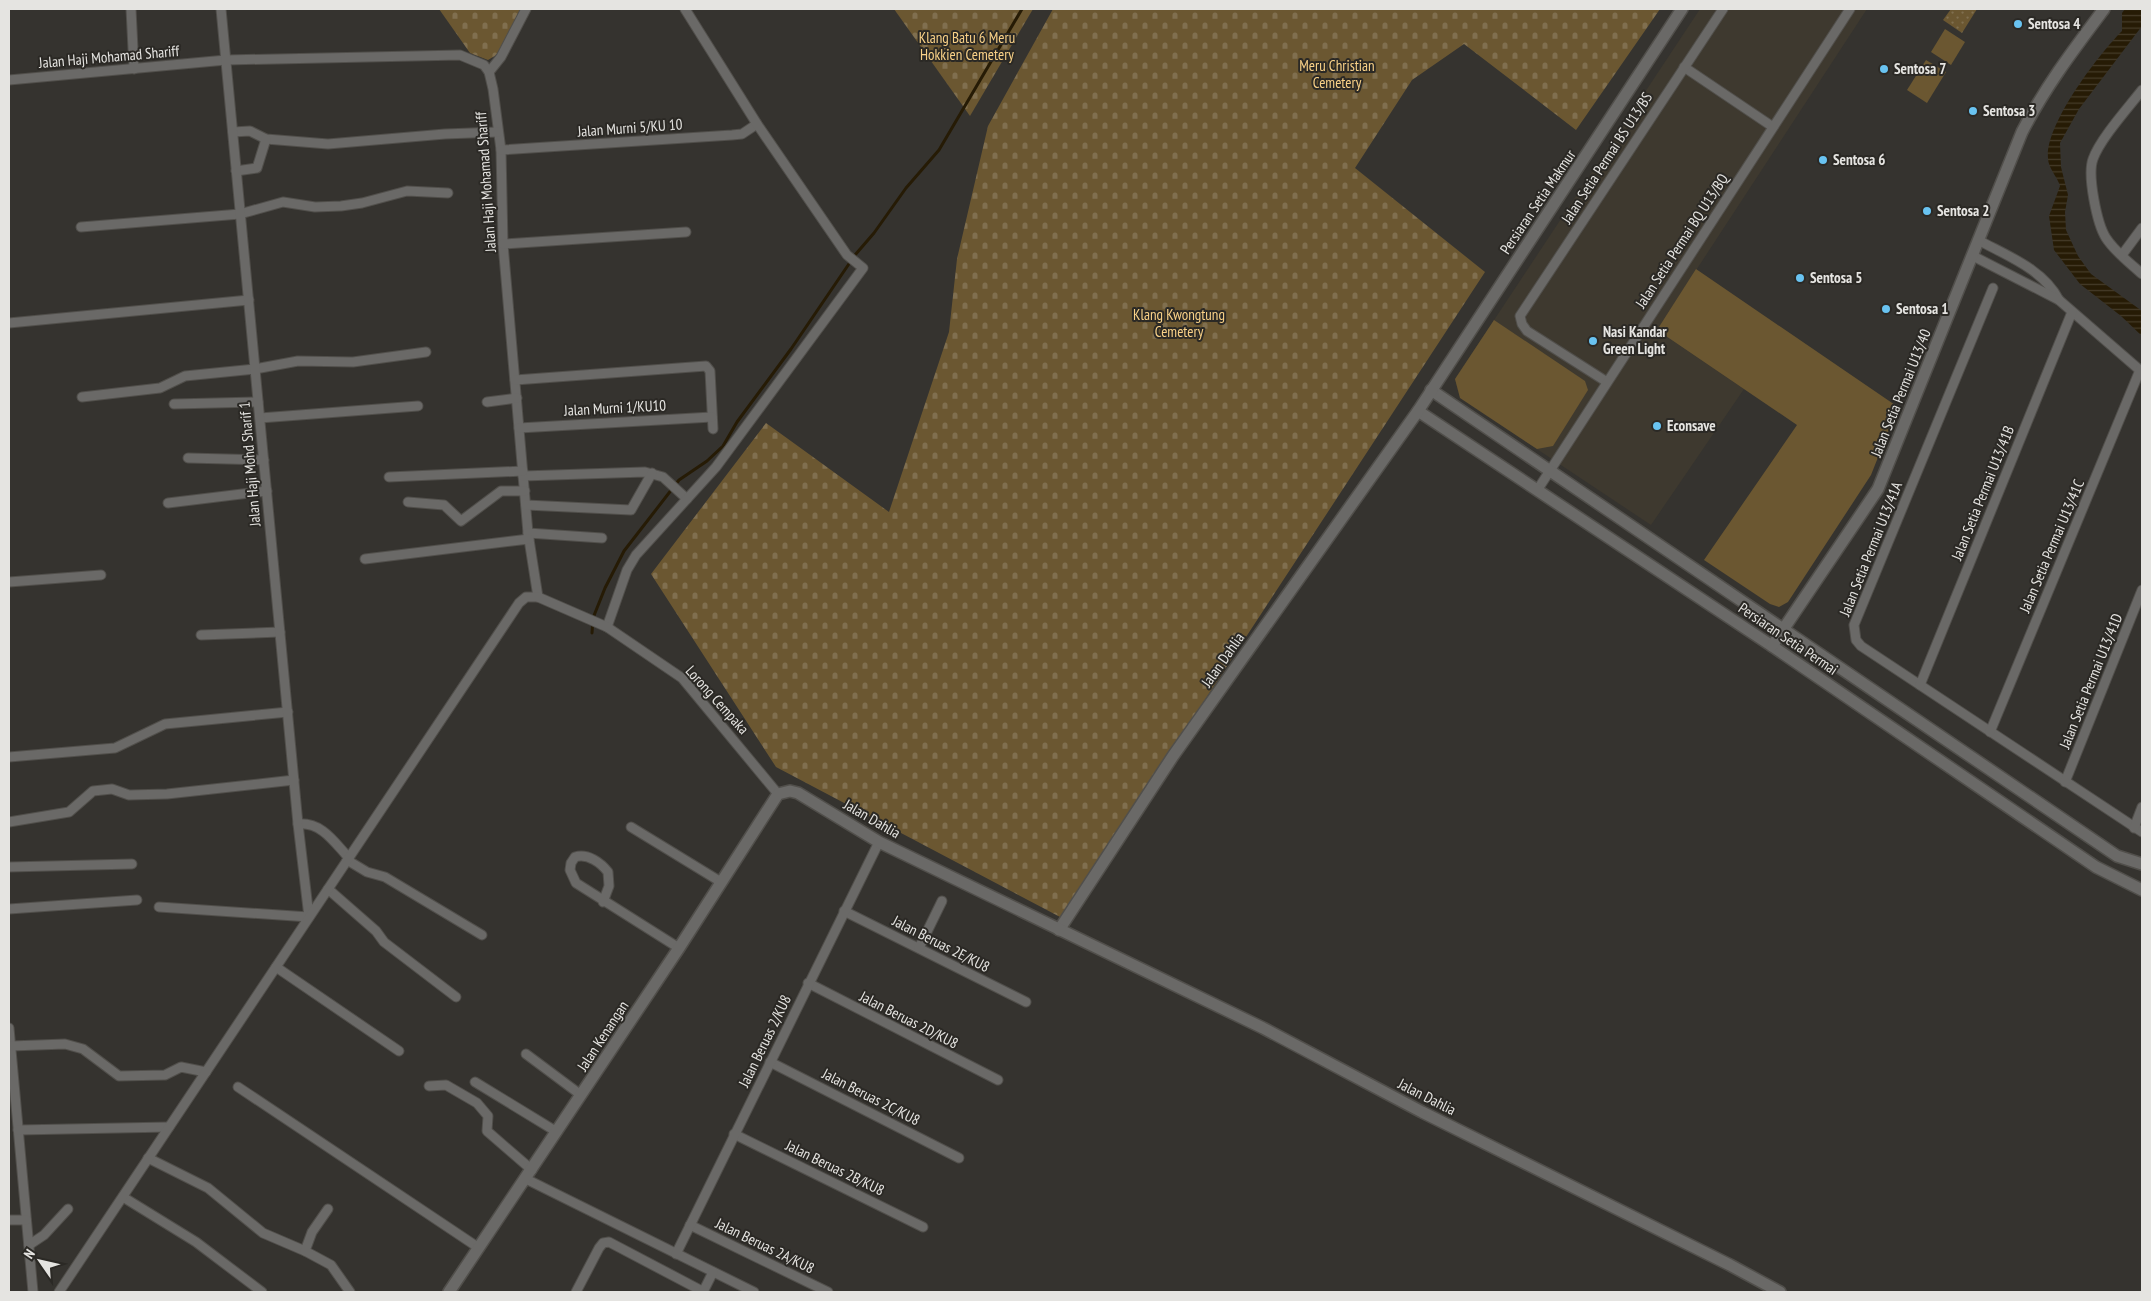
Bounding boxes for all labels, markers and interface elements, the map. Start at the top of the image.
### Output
place label: Sentosa 4 [2028,14,2080,33]
marker: Sentosa 4 [2012,18,2024,30]
park label: Klang Batu 6 Meru Hokkien Cemetery [919,28,1015,64]
street label: Jalan Haji Mohamad Shariff [37,41,181,72]
park label: Meru Christian Cemetery [1299,56,1375,92]
place label: Sentosa 7 [1894,59,1946,78]
marker: Sentosa 7 [1878,63,1890,75]
street label: Jalan Setia Permai BS U13/BS [1556,88,1656,228]
place label: Sentosa 3 [1983,101,2035,120]
marker: Sentosa 3 [1967,105,1979,117]
street label: Jalan Haji Mohamad Shariff [471,110,500,254]
street label: Jalan Murni 5/KU 10 [576,114,683,141]
street label: Persiaran Setia Makmur [1496,145,1580,258]
place label: Sentosa 6 [1833,150,1885,169]
marker: Sentosa 6 [1817,154,1829,166]
street label: Jalan Setia Permai BQ U13/BQ [1630,169,1733,312]
place label: Sentosa 2 [1937,201,1989,220]
marker: Sentosa 2 [1921,205,1933,217]
place label: Sentosa 5 [1810,268,1862,287]
marker: Sentosa 5 [1794,272,1806,284]
place label: Sentosa 1 [1896,299,1948,318]
marker: Sentosa 1 [1880,303,1892,315]
park label: Klang Kwongtung Cemetery [1133,305,1225,341]
place label: Nasi Kandar Green Light [1603,322,1667,358]
street label: Jalan Setia Permai U13/40 [1866,326,1935,460]
marker: Nasi Kandar Green Light [1587,335,1599,347]
street label: Jalan Murni 1/KU10 [563,395,667,420]
street label: Jalan Haji Mohd Sharif 1 [235,401,265,528]
place label: Econsave [1667,416,1716,435]
marker: Econsave [1651,420,1663,432]
street label: Jalan Setia Permai U13/41B [1947,423,2018,564]
street label: Jalan Setia Permai U13/41C [2014,476,2088,616]
street label: Jalan Setia Permai U13/41A [1835,478,1907,620]
street label: Persiaran Setia Permai [1735,598,1842,679]
street label: Jalan Setia Permai U13/41D [2054,610,2126,752]
street label: Jalan Dahlia [1196,629,1248,691]
street label: Lorong Cempaka [682,661,753,738]
street label: Jalan Dahlia [840,794,904,842]
street label: Jalan Beruas 2E/KU8 [889,910,993,976]
street label: Jalan Beruas 2D/KU8 [856,986,962,1053]
street label: Jalan Beruas 2/KU8 [734,992,795,1091]
street label: Jalan Kenangan [572,997,632,1075]
street label: Jalan Beruas 2C/KU8 [818,1063,923,1129]
street label: Jalan Dahlia [1394,1074,1459,1119]
street label: Jalan Beruas 2B/KU8 [782,1135,888,1200]
street label: Jalan Beruas 2A/KU8 [712,1213,818,1278]
north arrow [15,1236,65,1286]
text: N [20,1246,39,1262]

